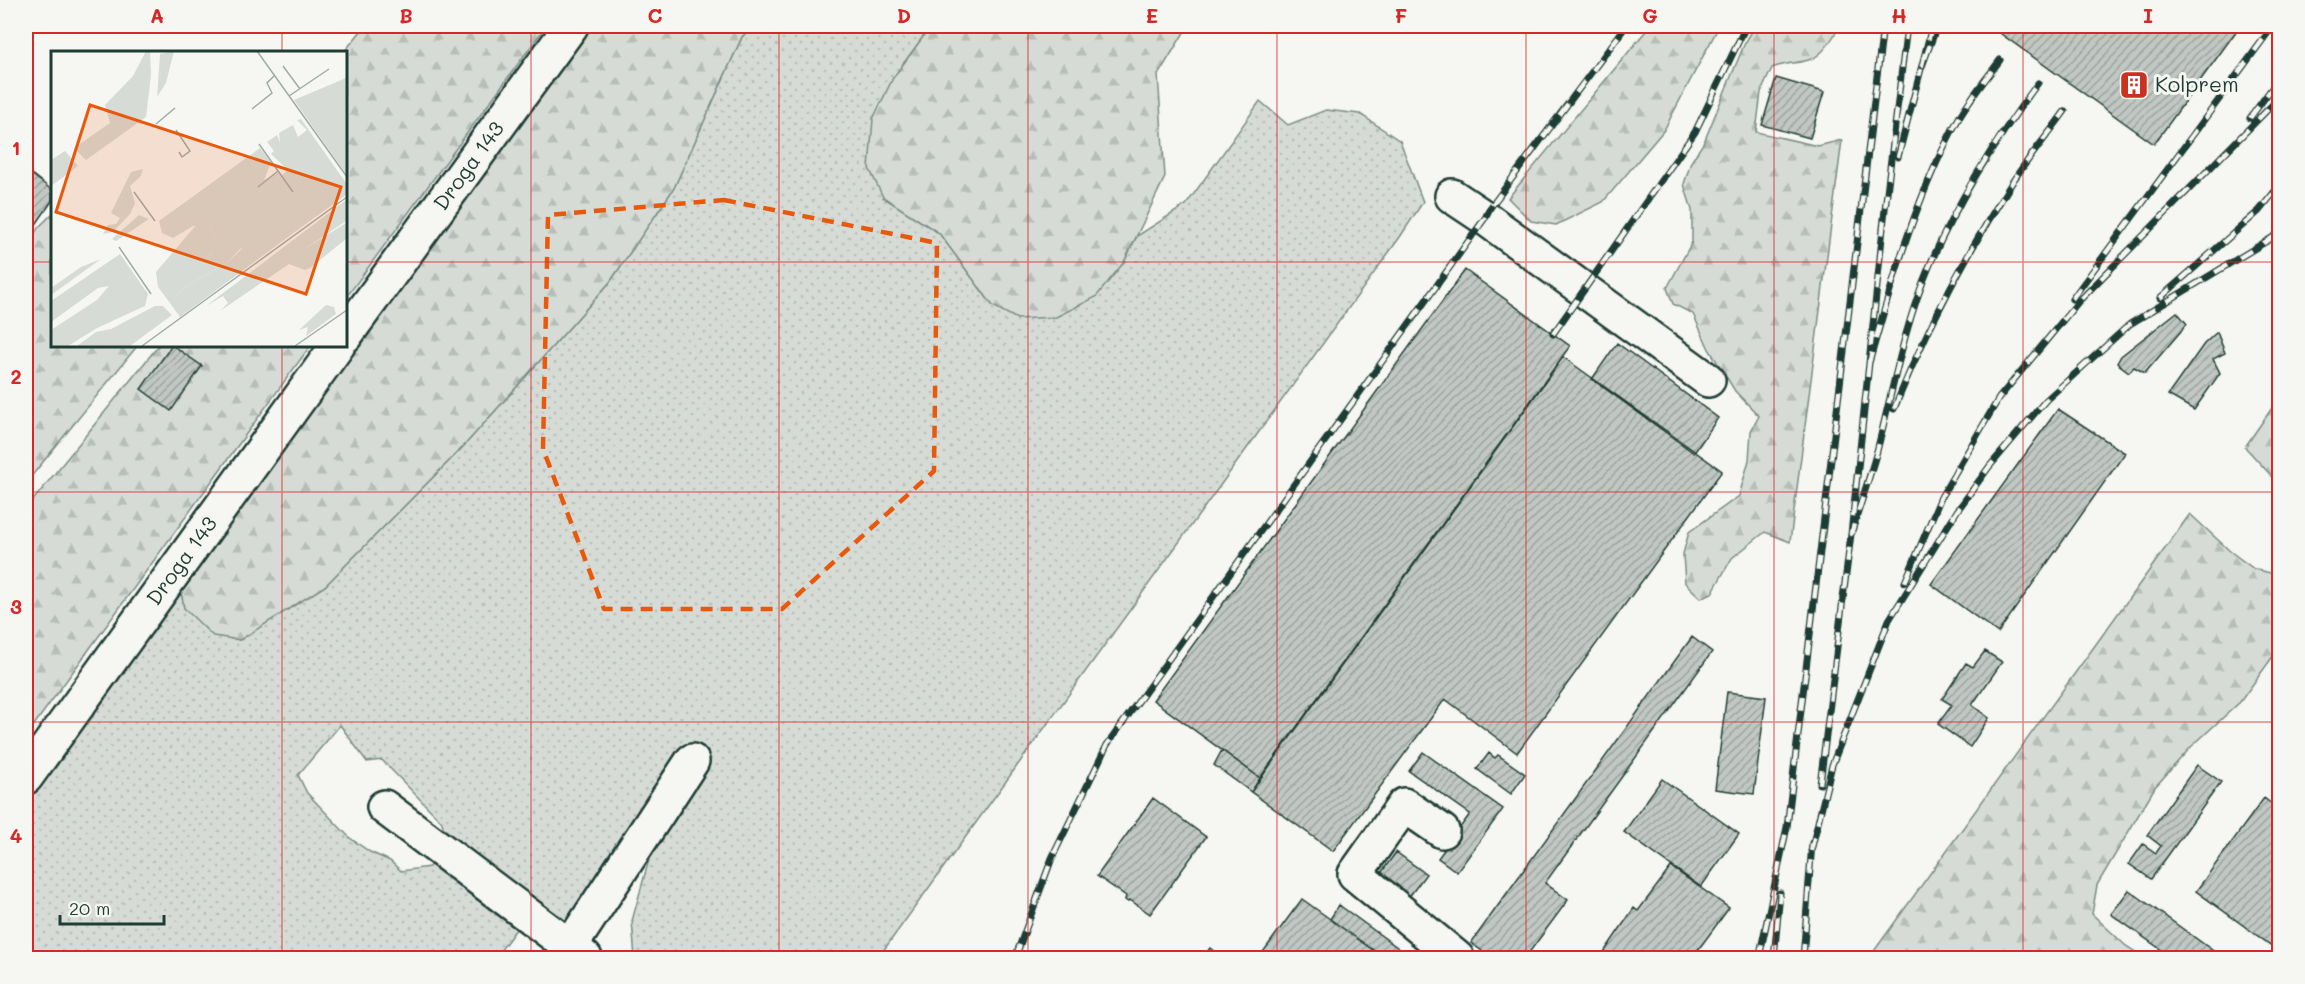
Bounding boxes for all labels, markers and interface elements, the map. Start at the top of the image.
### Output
text: A [150,2,164,28]
text: B [399,2,413,28]
text: C [648,2,663,28]
text: D [897,2,911,28]
text: E [1146,2,1158,28]
text: F [1395,2,1408,28]
text: G [1642,2,1658,28]
text: H [1891,2,1907,28]
text: I [2143,2,2153,28]
inset map [51,51,346,346]
building icon: Kolprem [2118,69,2150,101]
place label: Kolprem [2155,70,2239,97]
street label: Droga 143 [426,115,509,215]
text: 1 [12,134,20,160]
text: 2 [10,363,22,389]
street label: Droga 143 [139,510,222,610]
text: 3 [10,593,22,619]
text: 4 [10,822,23,848]
scale bar [60,888,164,926]
text: 20 m [69,896,110,920]

